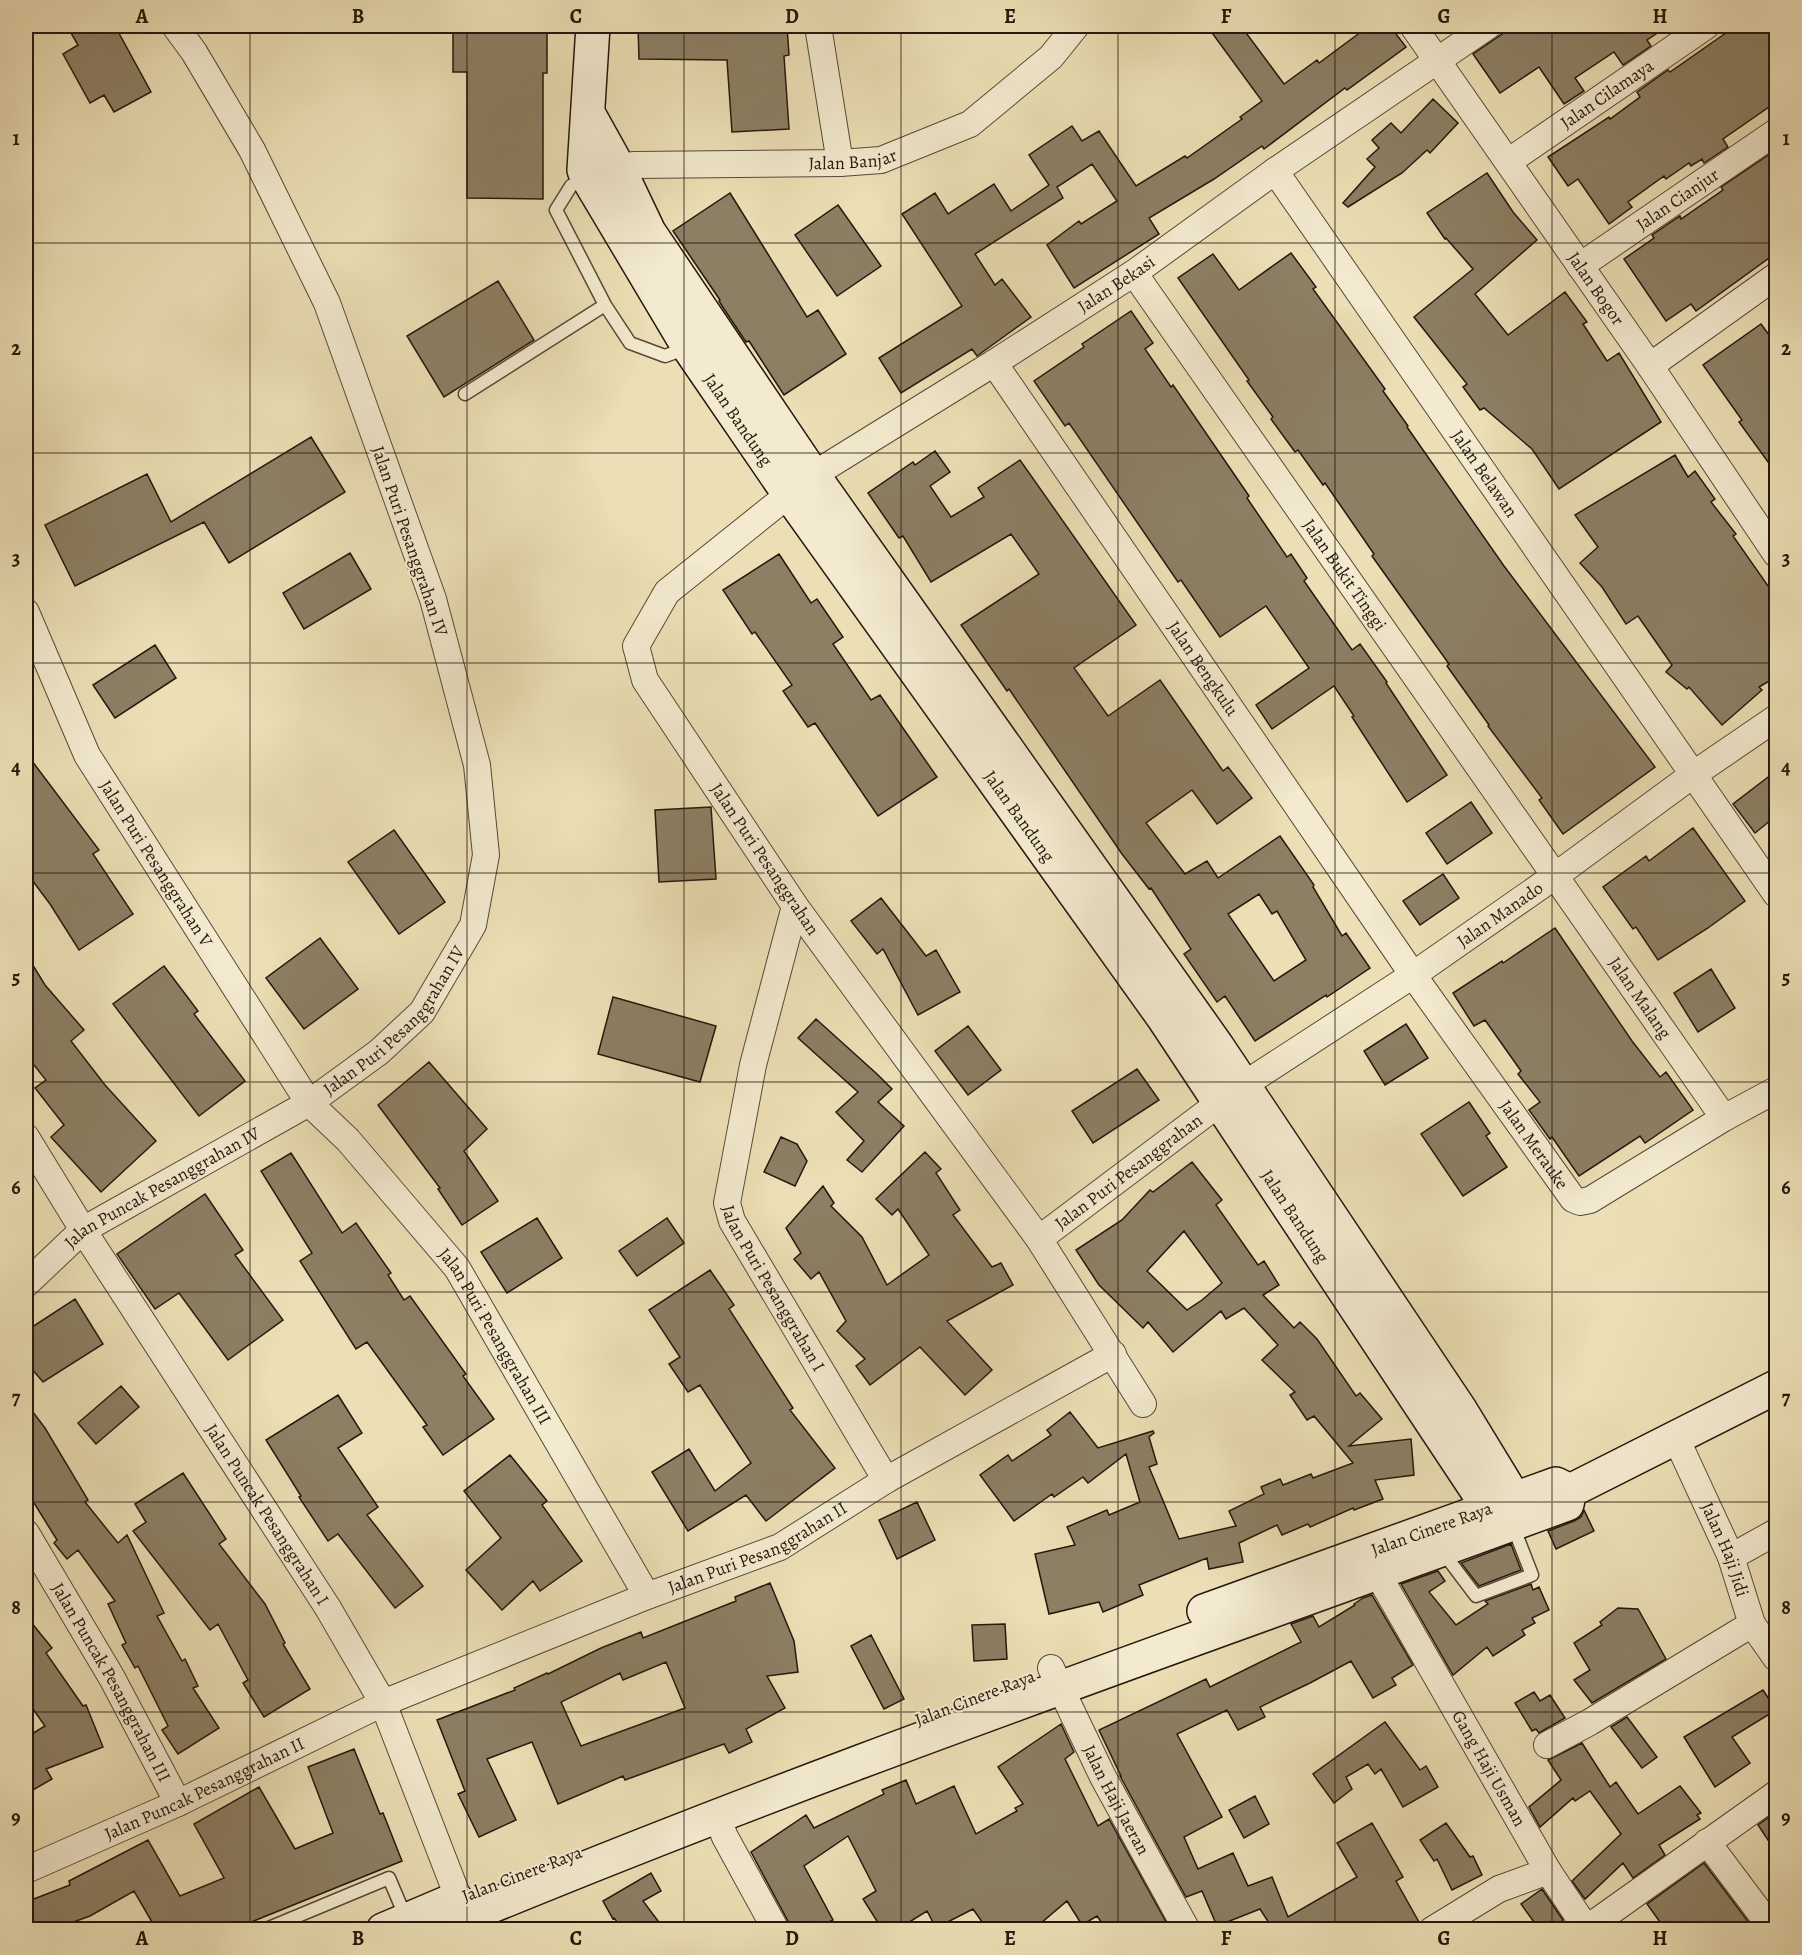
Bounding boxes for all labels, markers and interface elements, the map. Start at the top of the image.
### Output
text: A [135,3,149,30]
text: B [352,3,364,30]
text: C [570,3,582,30]
text: D [785,3,799,30]
text: E [1004,3,1016,30]
text: F [1221,3,1232,30]
text: G [1437,3,1451,30]
text: H [1653,3,1668,30]
street label: Jalan Cilamaya [1556,53,1659,135]
text: 1 [12,125,20,152]
text: 1 [1782,125,1790,152]
street label: Jalan Banjar [808,143,901,175]
street label: Jalan Cianjur [1631,163,1724,236]
street label: Jalan Bogor [1562,247,1630,330]
street label: Jalan Bekasi [1073,250,1160,318]
text: 2 [11,335,21,362]
text: 2 [1781,335,1791,362]
street label: Jalan Bandung [698,369,778,471]
street label: Jalan Belawan [1446,425,1524,522]
street label: Jalan Puri Pesanggrahan IV [366,443,454,639]
street label: Jalan Bukit Tinggi [1297,514,1392,635]
text: 3 [12,545,20,572]
text: 3 [1782,545,1790,572]
street label: Jalan Bengkulu [1162,616,1244,721]
text: 4 [11,754,21,781]
text: 4 [1781,754,1791,781]
street label: Jalan Bandung [978,766,1060,867]
street label: Jalan Puri Pesanggrahan V [94,775,218,951]
street label: Jalan Puri Pesanggrahan [705,778,825,940]
street label: Jalan Manado [1452,876,1548,953]
street label: Jalan Puri Pesanggrahan IV [318,941,470,1101]
street label: Jalan Malang [1603,952,1677,1044]
text: 5 [12,964,20,991]
text: 5 [1782,964,1790,991]
street label: Jalan Merauke [1494,1095,1574,1194]
street label: Jalan Puri Pesanggrahan [1050,1108,1207,1235]
street label: Jalan Puncak Pesanggrahan IV [59,1121,264,1254]
street label: Jalan Bandung [1255,1165,1335,1268]
text: 6 [11,1174,21,1201]
text: 6 [1781,1174,1791,1201]
street label: Jalan Puri Pesanggrahan I [716,1202,831,1376]
street label: Jalan Puri Pesanggrahan III [433,1243,557,1429]
text: 7 [12,1384,21,1411]
text: 7 [1782,1384,1791,1411]
street label: Jalan Puncak Pesanggrahan I [200,1419,335,1610]
street label: Jalan Puri Pesanggrahan II [665,1496,851,1599]
street label: Jalan Cinere Raya [1368,1496,1496,1562]
street label: Jalan Haji Jidi [1695,1498,1755,1600]
street label: Jalan Puncak Pesanggrahan III [46,1578,177,1786]
text: 8 [11,1594,21,1621]
text: 8 [1781,1594,1791,1621]
street label: Jalan Cinere Raya [911,1664,1039,1732]
street label: Gang Haji Usman [1446,1706,1532,1831]
street label: Jalan Puncak Pesanggrahan II [101,1731,308,1846]
street label: Jalan Haji Jaeran [1077,1741,1155,1859]
text: 9 [11,1804,21,1831]
text: 9 [1781,1804,1791,1831]
street label: Jalan Cinere Raya [458,1840,586,1908]
text: A [135,1925,149,1952]
text: B [352,1925,364,1952]
text: C [570,1925,582,1952]
text: D [785,1925,799,1952]
text: E [1004,1925,1016,1952]
text: F [1221,1925,1232,1952]
text: G [1437,1925,1451,1952]
text: H [1653,1925,1668,1952]

